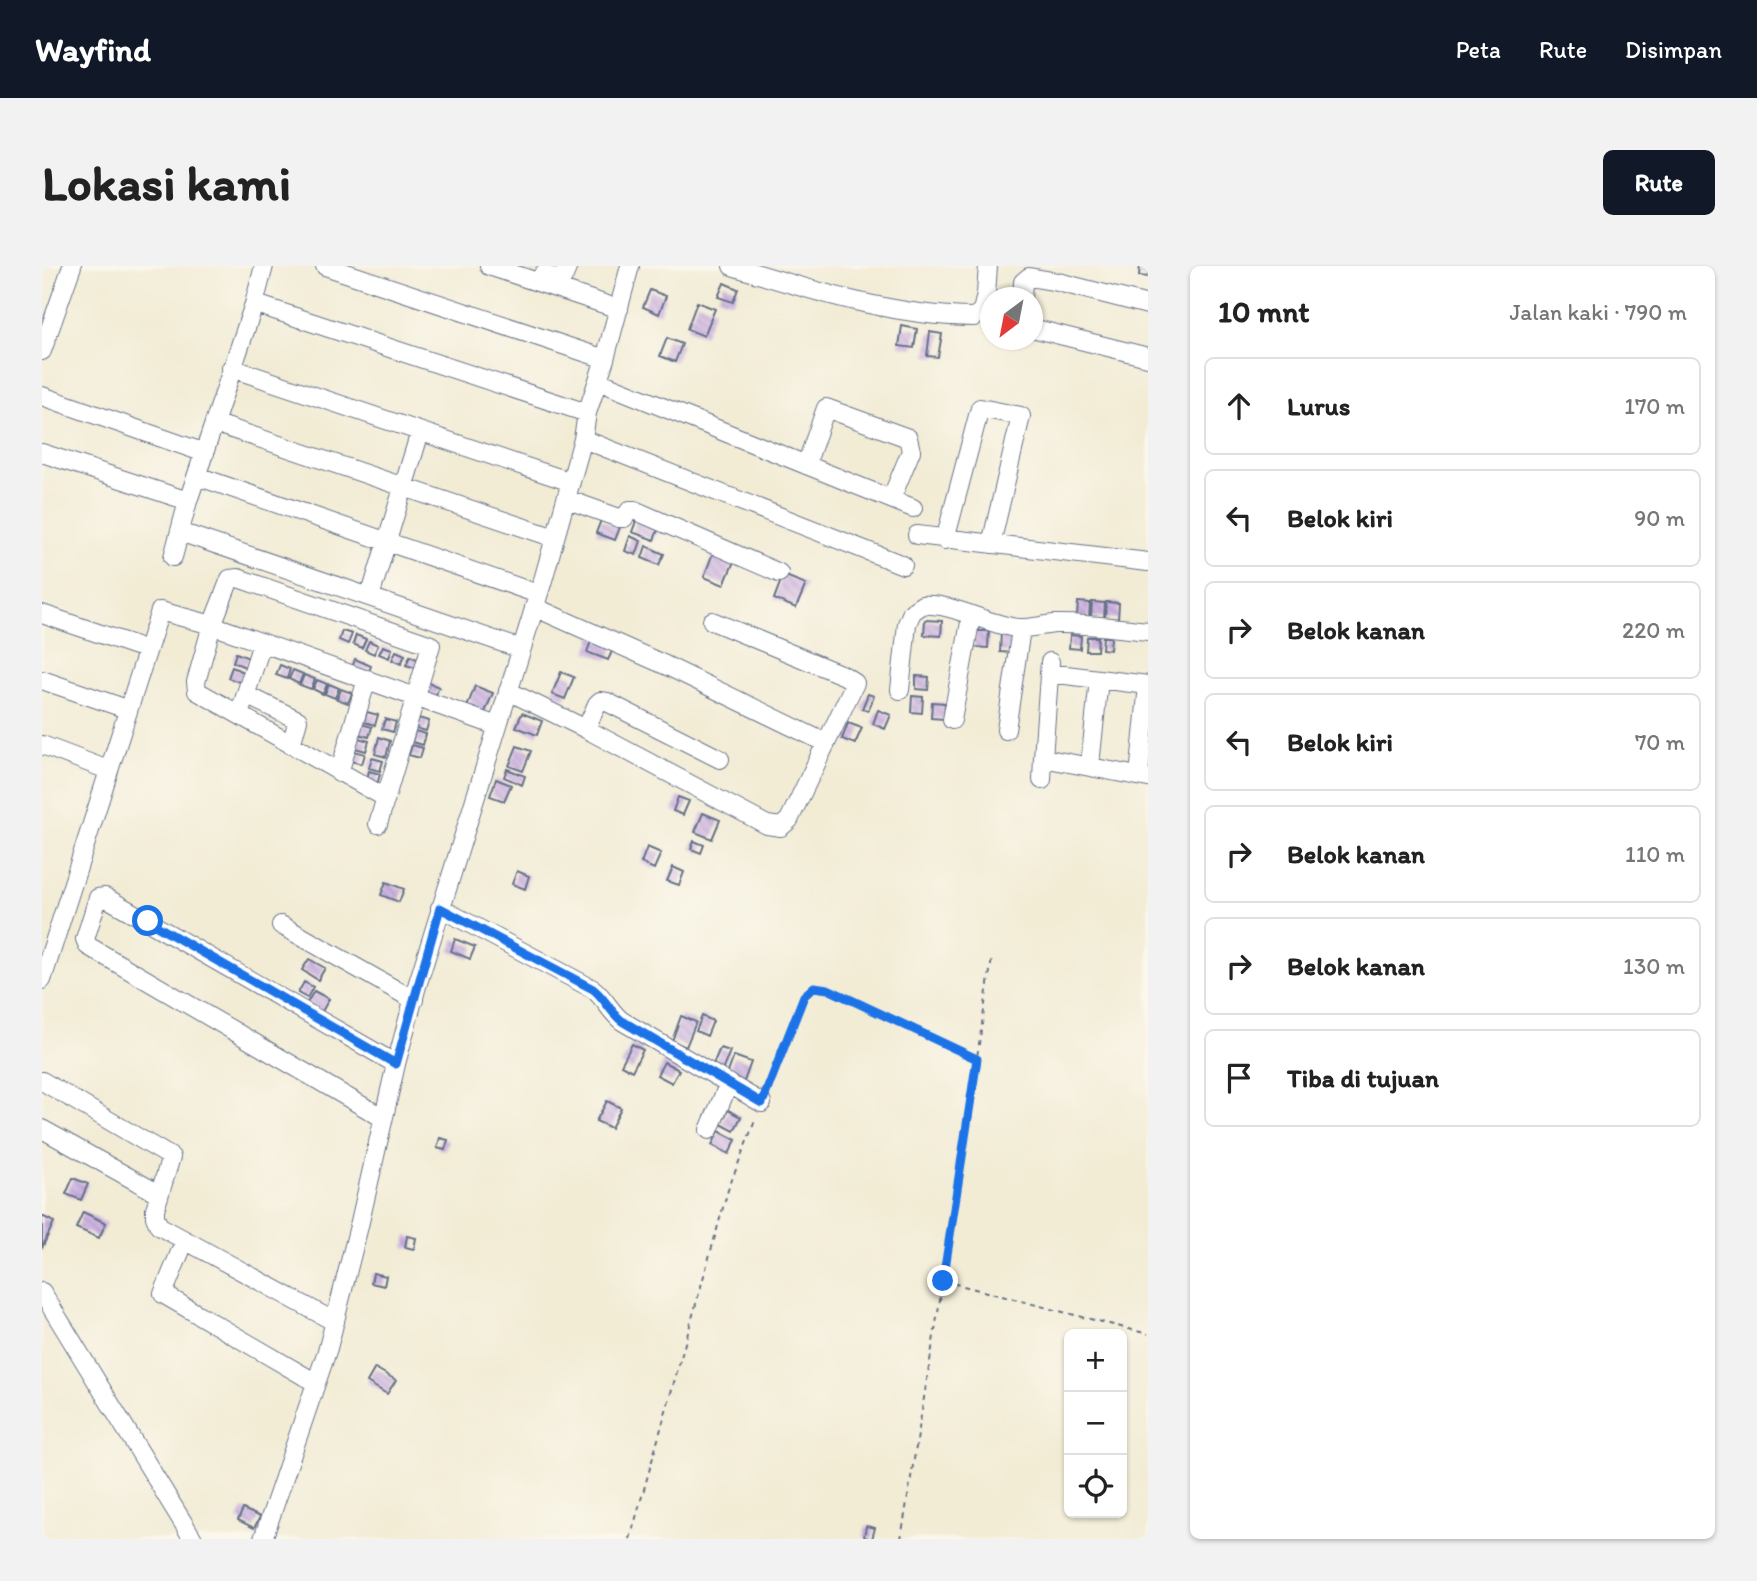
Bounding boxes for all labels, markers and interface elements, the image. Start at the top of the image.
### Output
text: Wayfind [35,30,151,69]
text: Peta [1456,35,1501,64]
text: Rute [1539,35,1587,64]
text: Disimpan [1625,35,1722,64]
button: Rute [1603,150,1715,215]
text: Lokasi kami [42,153,291,212]
north arrow [980,287,1043,350]
text: 10 mnt [1218,293,1310,330]
text: Jalan kaki · 790 m [1509,298,1687,326]
icon: ahead [1220,387,1258,425]
text: Lurus [1287,390,1350,422]
text: 170 m [1624,392,1685,420]
icon: left [1220,499,1258,537]
text: Belok kiri [1287,502,1393,534]
text: 90 m [1634,504,1685,532]
icon: right [1220,611,1258,649]
text: Belok kanan [1287,614,1425,646]
text: 220 m [1622,616,1685,644]
icon: left [1220,723,1258,761]
text: Belok kiri [1287,726,1393,758]
text: 70 m [1635,728,1685,756]
icon: right [1220,835,1258,873]
text: Belok kanan [1287,838,1425,870]
text: 110 m [1625,840,1685,868]
route start [132,905,163,936]
icon: right [1220,947,1258,985]
text: Belok kanan [1287,950,1425,982]
text: 130 m [1623,952,1685,980]
icon: arrive [1220,1059,1258,1097]
text: Tiba di tujuan [1287,1062,1439,1094]
route end [927,1265,958,1296]
map controls [1064,1329,1127,1518]
button: + [1064,1329,1127,1392]
button: − [1064,1392,1127,1455]
button: locate [1064,1455,1127,1518]

